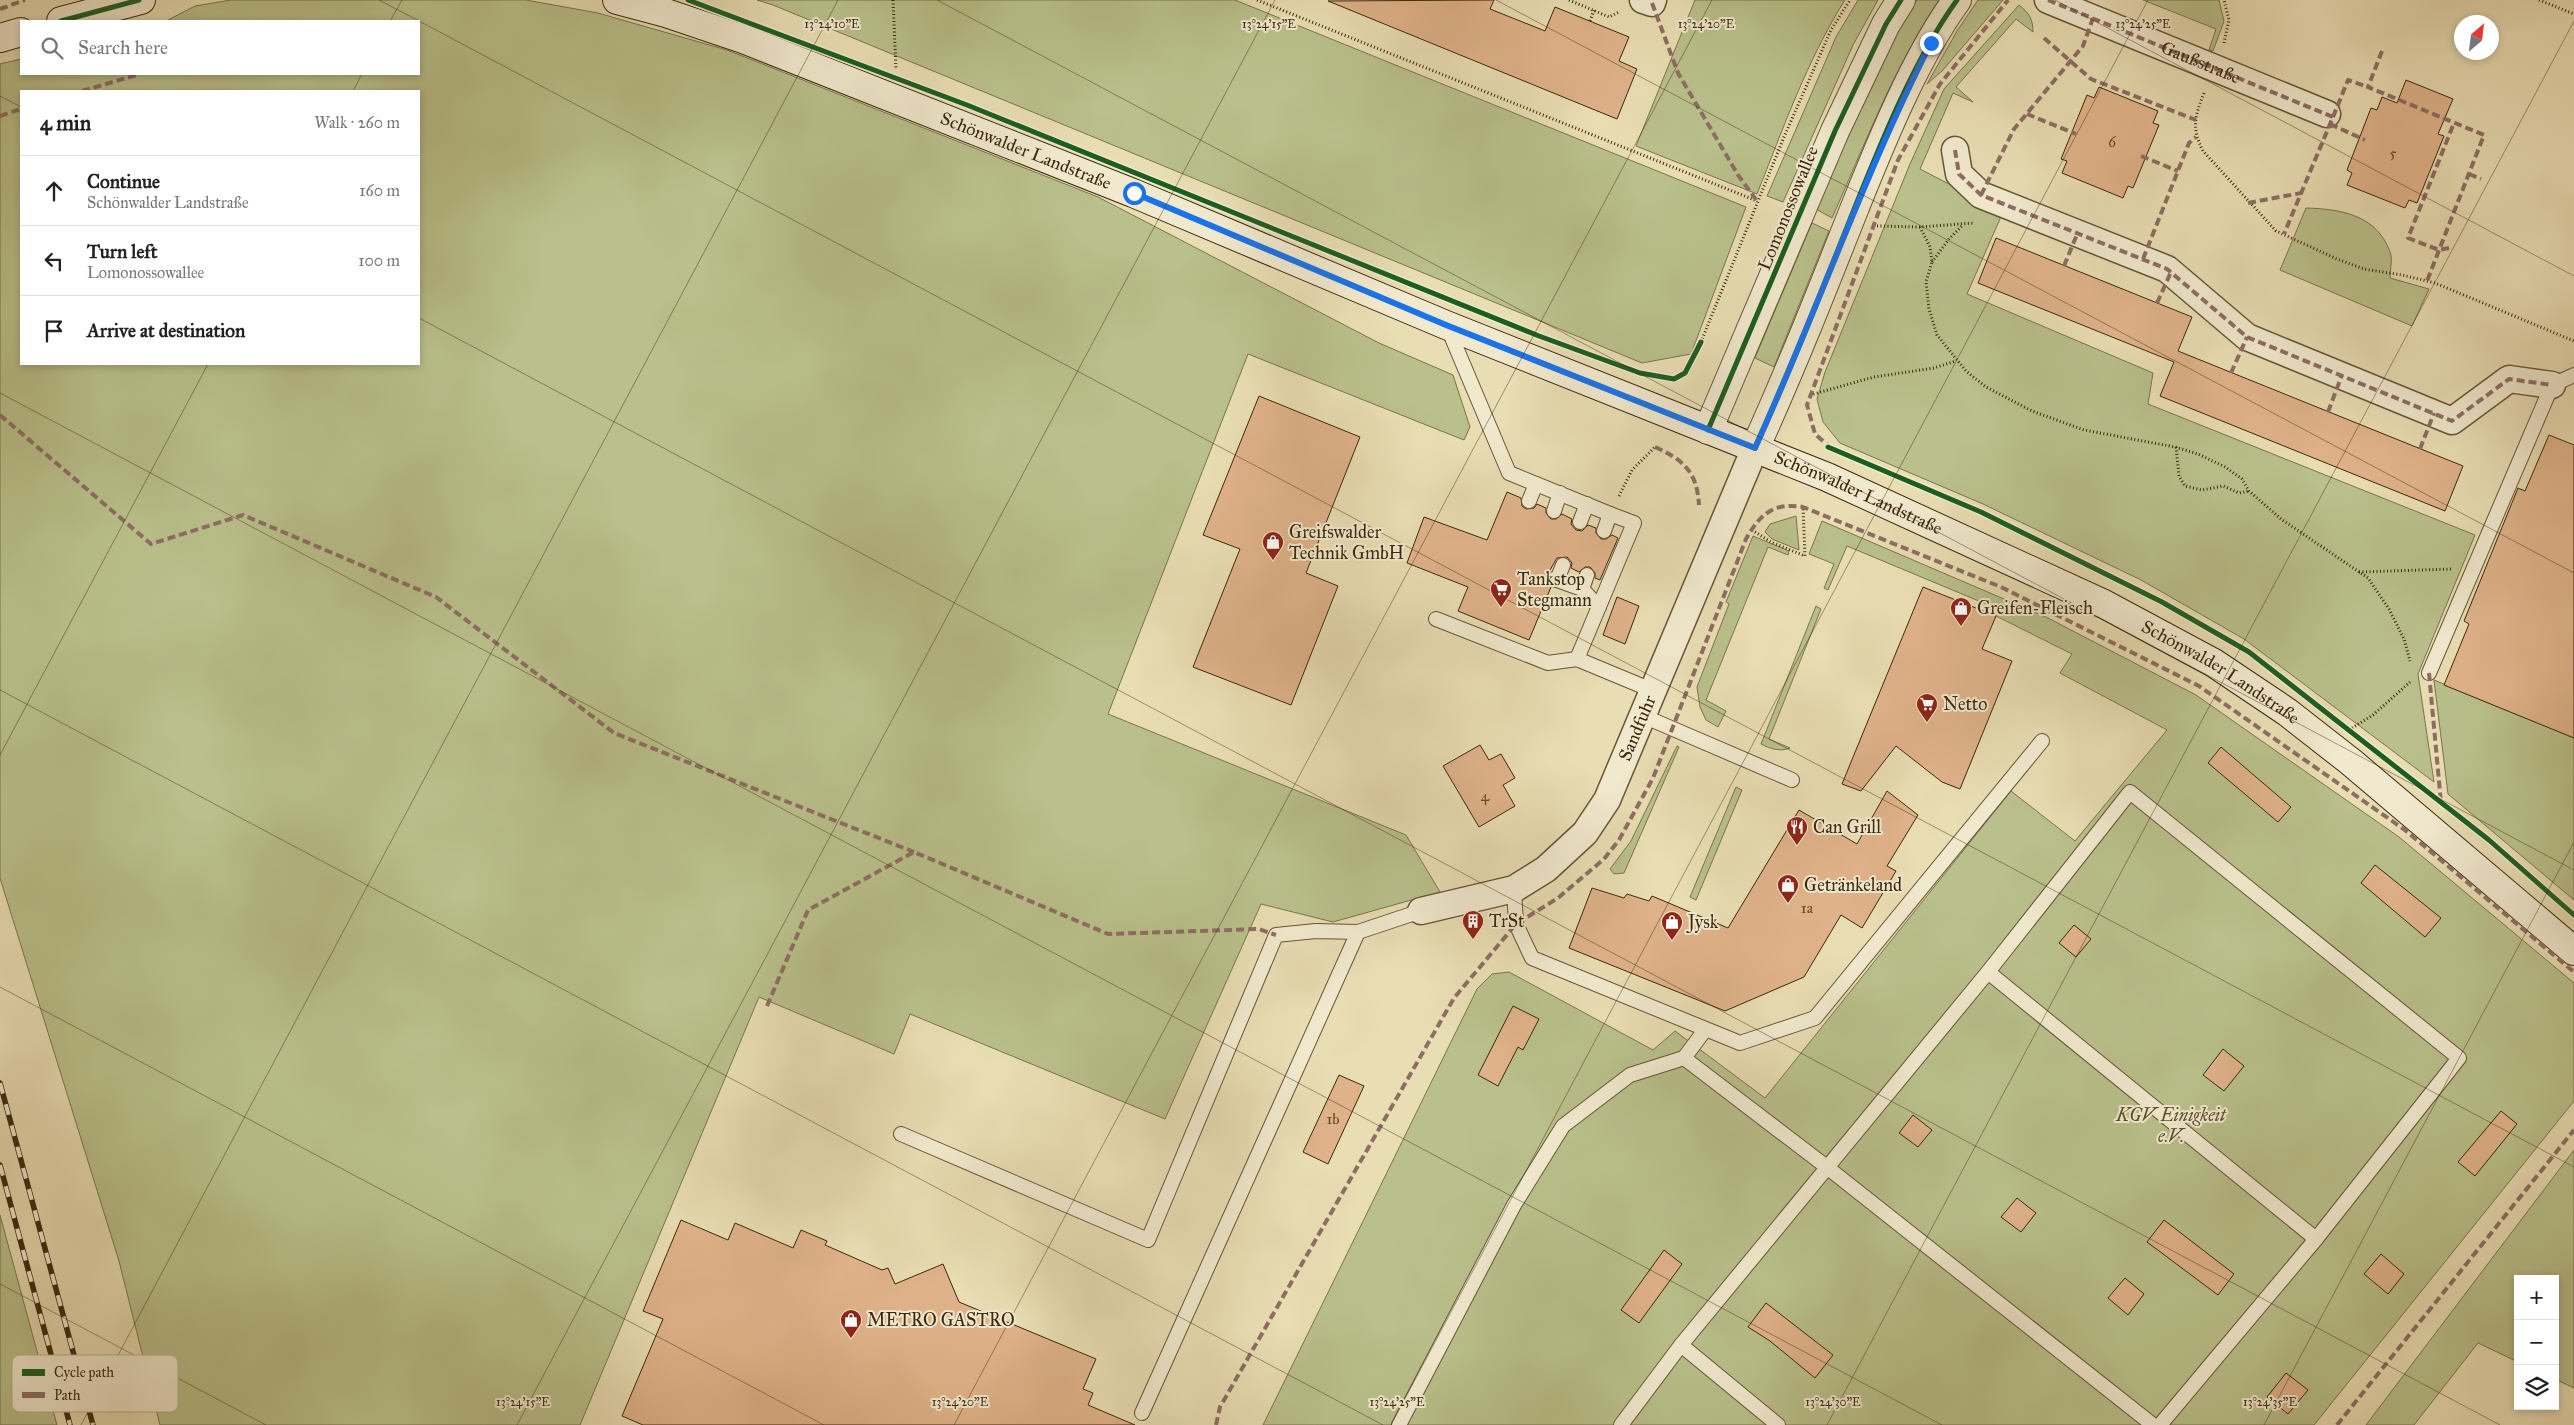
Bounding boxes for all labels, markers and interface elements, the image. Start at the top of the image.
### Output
north arrow [2454,15,2499,60]
text: 13°24'10"E [804,17,860,31]
text: 13°24'15"E [1242,17,1296,31]
text: 13°24'20"E [1678,17,1735,31]
text: 13°24'25"E [2115,17,2171,31]
search box [20,20,420,75]
route end [1920,32,1943,55]
icon: search [38,34,66,62]
text: Search here [78,36,168,59]
street label: Gaußstraße [2158,36,2244,88]
street label: Schönwalder Landstraße [937,107,1114,194]
text: 4 min [40,110,91,136]
text: Walk · 260 m [314,113,400,132]
house number: 6 [2108,133,2117,151]
street label: Lomonossowallee [1753,143,1823,273]
house number: 5 [2390,144,2397,162]
text: Continue [87,170,160,193]
icon: ahead [40,177,68,205]
text: 160 m [359,181,400,200]
route start [1123,182,1146,205]
text: Schönwalder Landstraße [87,193,249,212]
text: Turn left [87,240,157,263]
icon: left [40,247,68,275]
text: 100 m [358,251,400,270]
text: Lomonossowallee [87,263,204,282]
icon: arrive [40,317,68,345]
text: Arrive at destination [87,319,245,342]
street label: Schönwalder Landstraße [1771,446,1946,539]
place label: Greifswalder Technik GmbH [1289,521,1404,564]
shop icon: Greifswalder Technik GmbH [1261,530,1285,561]
place label: Tankstop Stegmann [1517,568,1592,612]
supermarket icon: Tankstop Stegmann [1489,577,1513,608]
shop icon: Greifen-Fleisch [1949,596,1973,627]
place label: Greifen-Fleisch [1977,597,2093,619]
street label: Schönwalder Landstraße [2138,615,2304,729]
street label: Sandfuhr [1614,692,1661,764]
supermarket icon: Netto [1915,692,1939,723]
place label: Netto [1943,693,1987,715]
house number: 4 [1481,787,1490,805]
restaurant icon: Can Grill [1785,815,1809,846]
place label: Can Grill [1813,816,1881,838]
shop icon: Getränkeland [1776,873,1800,904]
place label: Getränkeland [1804,874,1902,896]
house number: 1a [1801,899,1814,917]
building icon: TrSt [1461,909,1485,940]
place label: TrSt [1489,910,1525,932]
shop icon: Jysk [1660,910,1684,941]
place label: Jysk [1686,911,1719,934]
park label: KGV Einigkeit e.V. [2115,1104,2227,1147]
house number: 1b [1326,1110,1340,1128]
map controls [2514,1275,2559,1410]
button: + [2514,1275,2559,1320]
shop icon: METRO GASTRO [839,1308,863,1339]
place label: METRO GASTRO [867,1309,1015,1331]
button: − [2514,1320,2559,1365]
legend [12,1355,178,1412]
text: Cycle path [54,1364,114,1381]
button: layers [2514,1365,2559,1410]
text: Path [54,1387,81,1404]
text: 13°24'15"E [496,1395,550,1409]
text: 13°24'20"E [932,1395,989,1409]
text: 13°24'25"E [1369,1395,1425,1409]
text: 13°24'30"E [1805,1395,1861,1409]
text: 13°24'35"E [2243,1395,2297,1409]

